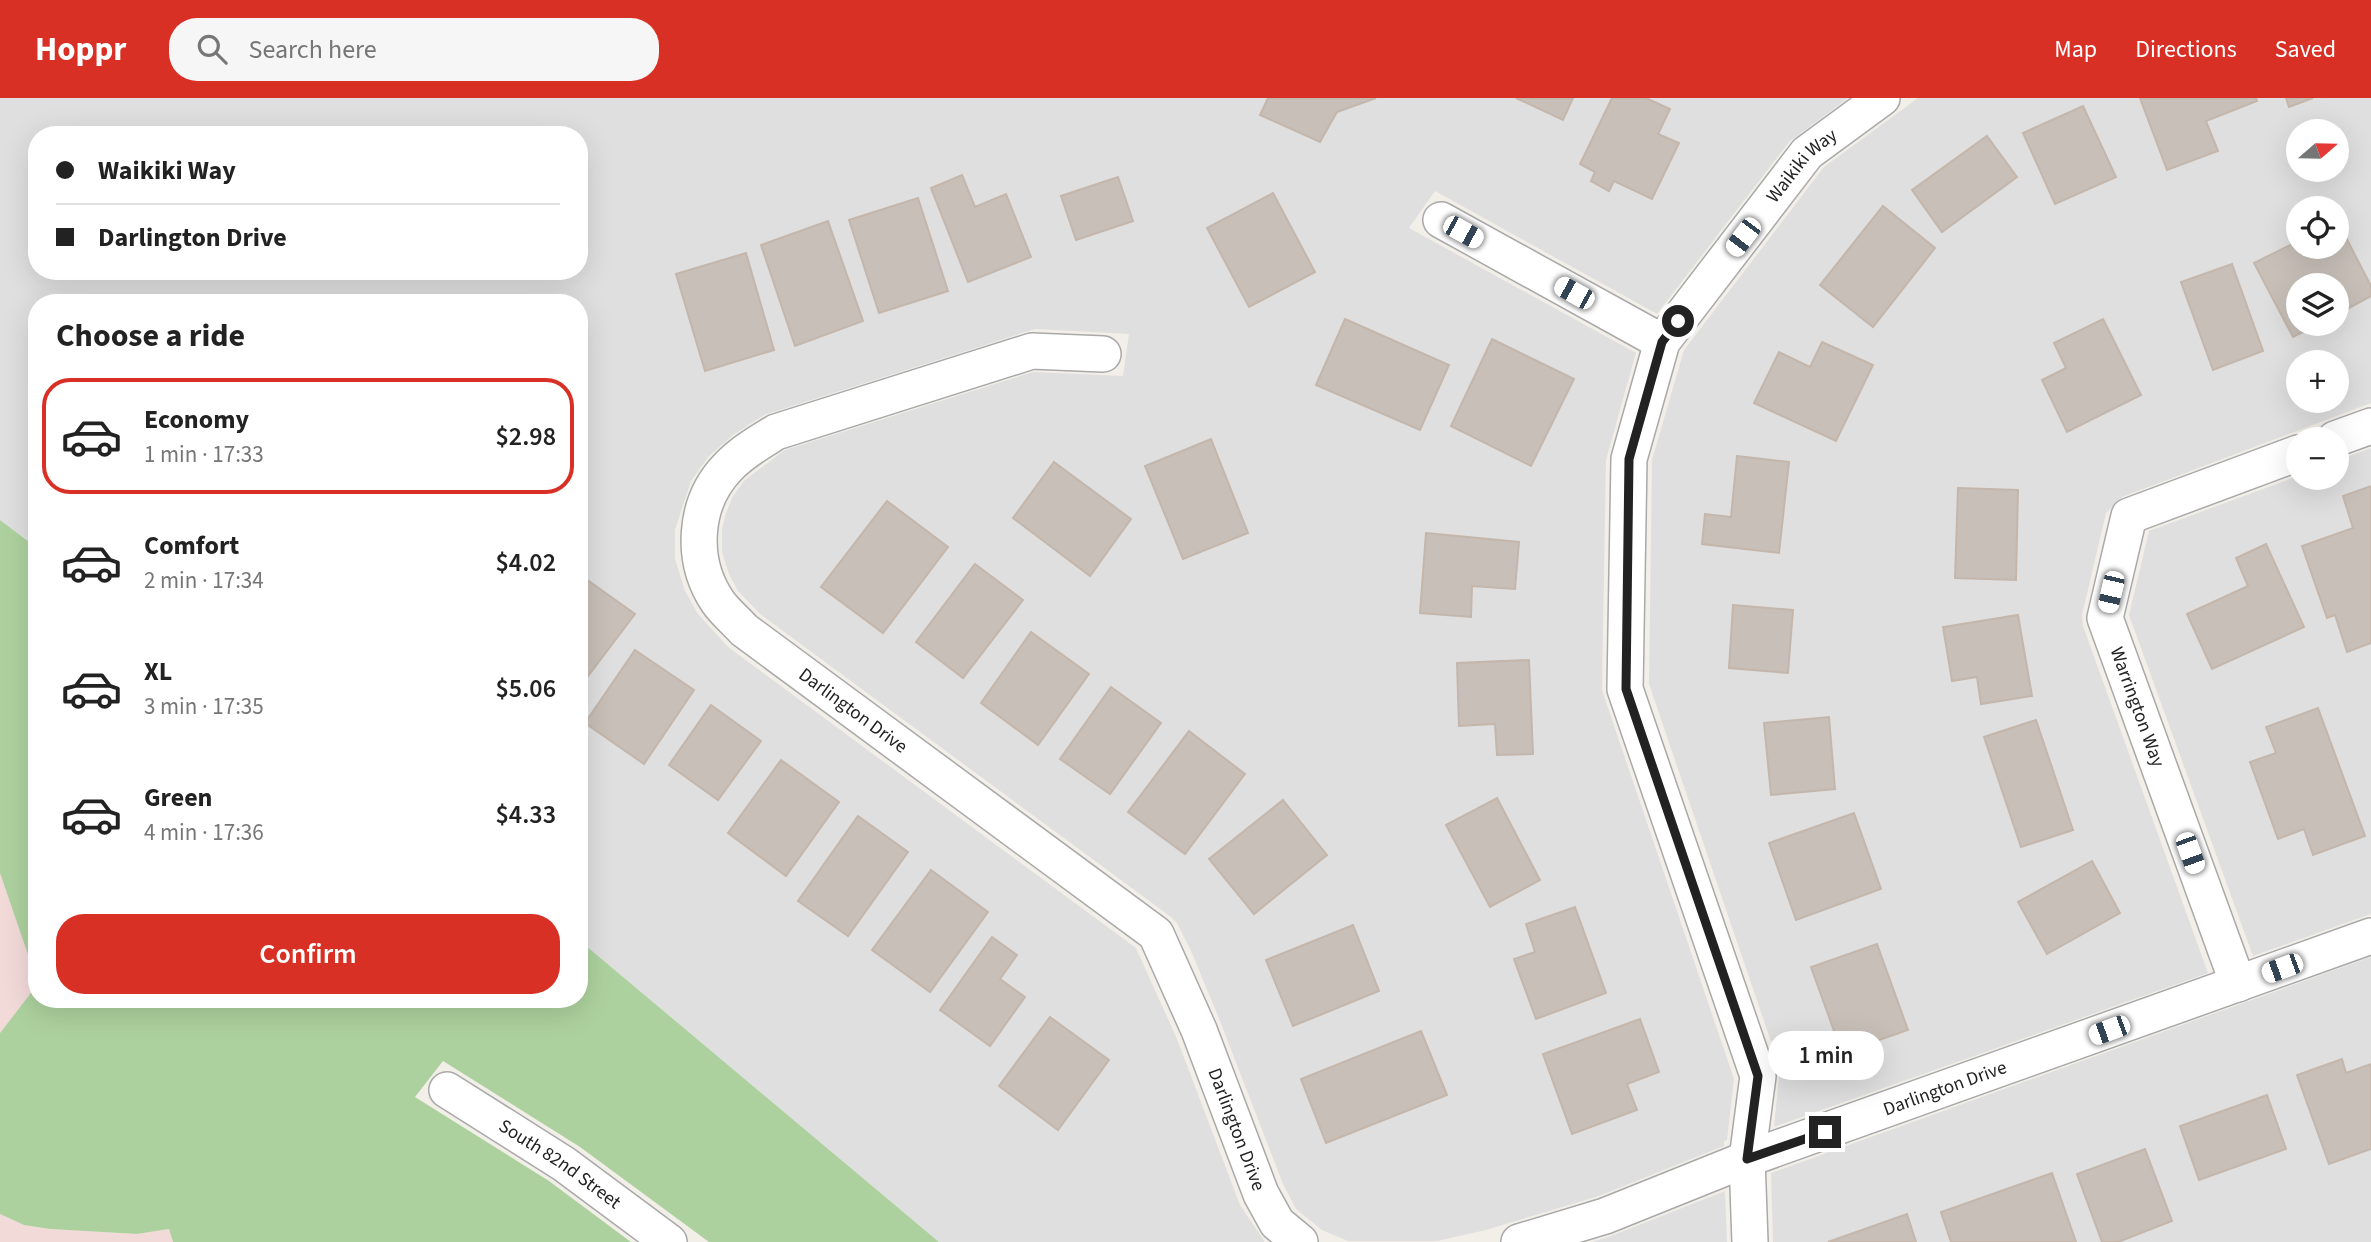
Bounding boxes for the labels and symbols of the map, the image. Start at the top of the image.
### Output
north arrow [2286,119,2348,182]
street label: Waikiki Way [1760,122,1843,209]
car [1440,213,1487,251]
car [1722,214,1765,260]
car [1551,274,1598,312]
route start [1662,305,1694,337]
car [2097,569,2126,615]
street label: Warrington Way [2103,643,2171,771]
street label: Darlington Drive [793,661,913,760]
car [2173,830,2208,876]
car [2259,951,2306,985]
car [2086,1013,2133,1047]
callout: 1 min [1767,1030,1883,1080]
street label: Darlington Drive [1879,1054,2010,1123]
street label: Darlington Drive [1201,1064,1272,1195]
street label: South 82nd Street [494,1113,627,1216]
route end [1809,1116,1841,1148]

